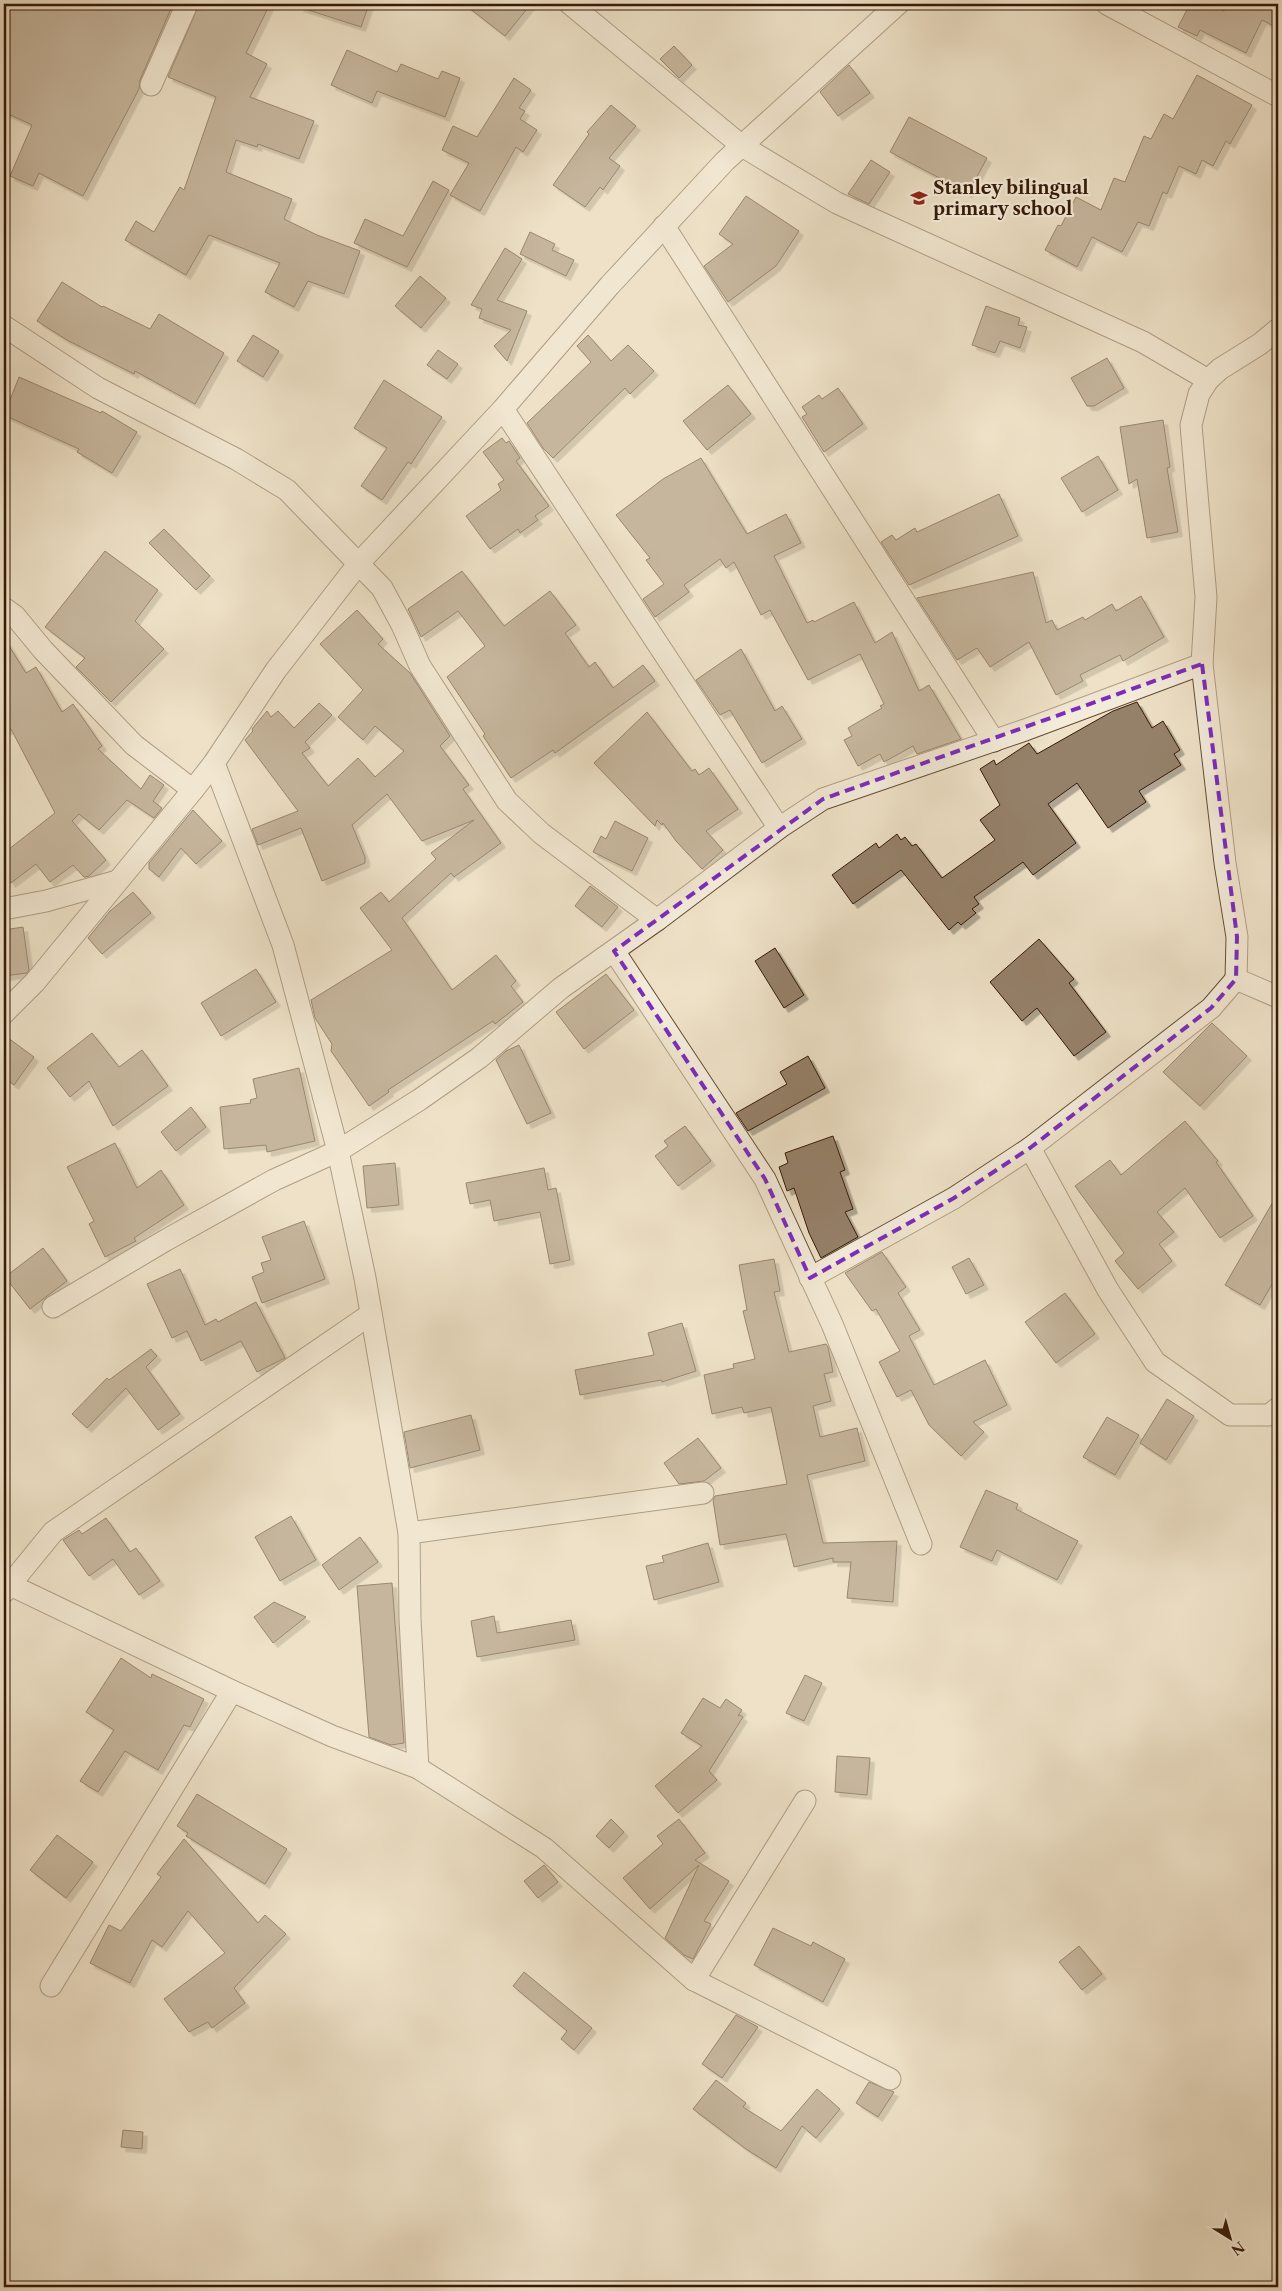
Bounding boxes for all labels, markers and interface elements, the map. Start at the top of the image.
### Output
place label: Stanley bilingual primary school [933,177,1089,220]
school or university icon: Stanley bilingual primary school [909,188,929,208]
north arrow [1204,2214,1254,2264]
text: N [1228,2238,1248,2259]

